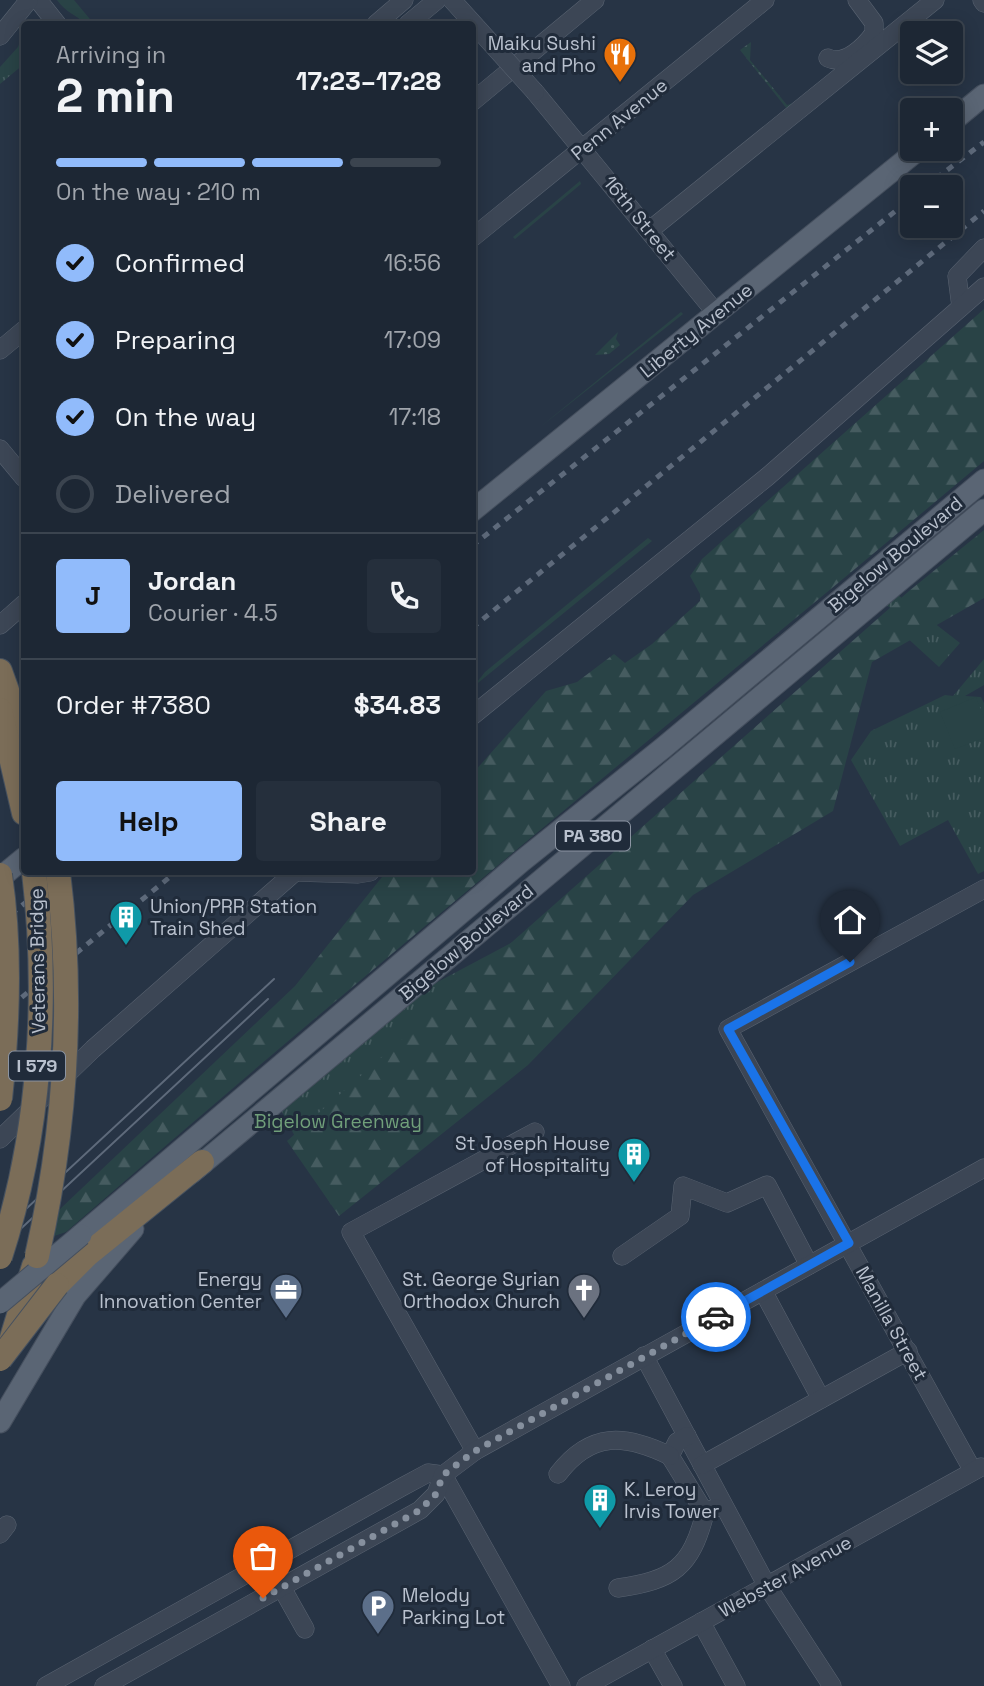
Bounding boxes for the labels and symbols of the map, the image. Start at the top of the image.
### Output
place label: Maiku Sushi and Pho [488,31,596,78]
restaurant icon: Maiku Sushi and Pho [601,35,639,84]
street label: Penn Avenue [566,73,673,166]
street label: 16th Street [598,170,682,266]
street label: Liberty Avenue [635,277,758,383]
street label: Bigelow Boulevard [823,491,968,618]
road number: PA 380 [556,822,630,850]
street label: Bigelow Boulevard [394,879,539,1006]
street label: Veterans Bridge [24,888,51,1034]
pin [820,890,880,962]
place label: Union/PRR Station Train Shed [150,894,317,941]
building icon: Union/PRR Station Train Shed [107,898,145,947]
road number: I 579 [9,1051,65,1080]
park label: Bigelow Greenway [254,1109,422,1134]
place label: St Joseph House of Hospitality [455,1131,610,1178]
building icon: St Joseph House of Hospitality [615,1135,653,1184]
street label: Manilla Street [850,1262,933,1385]
place label: Energy Innovation Center [99,1267,262,1314]
place label: St. George Syrian Orthodox Church [402,1267,560,1314]
office icon: Energy Innovation Center [267,1271,305,1320]
church icon: St. George Syrian Orthodox Church [565,1271,603,1320]
courier [681,1282,751,1352]
place label: K. Leroy Irvis Tower [624,1477,719,1524]
building icon: K. Leroy Irvis Tower [581,1481,619,1530]
pin [233,1526,293,1598]
street label: Webster Avenue [714,1530,856,1623]
place label: Melody Parking Lot [402,1583,505,1630]
parking icon: Melody Parking Lot [359,1587,397,1636]

